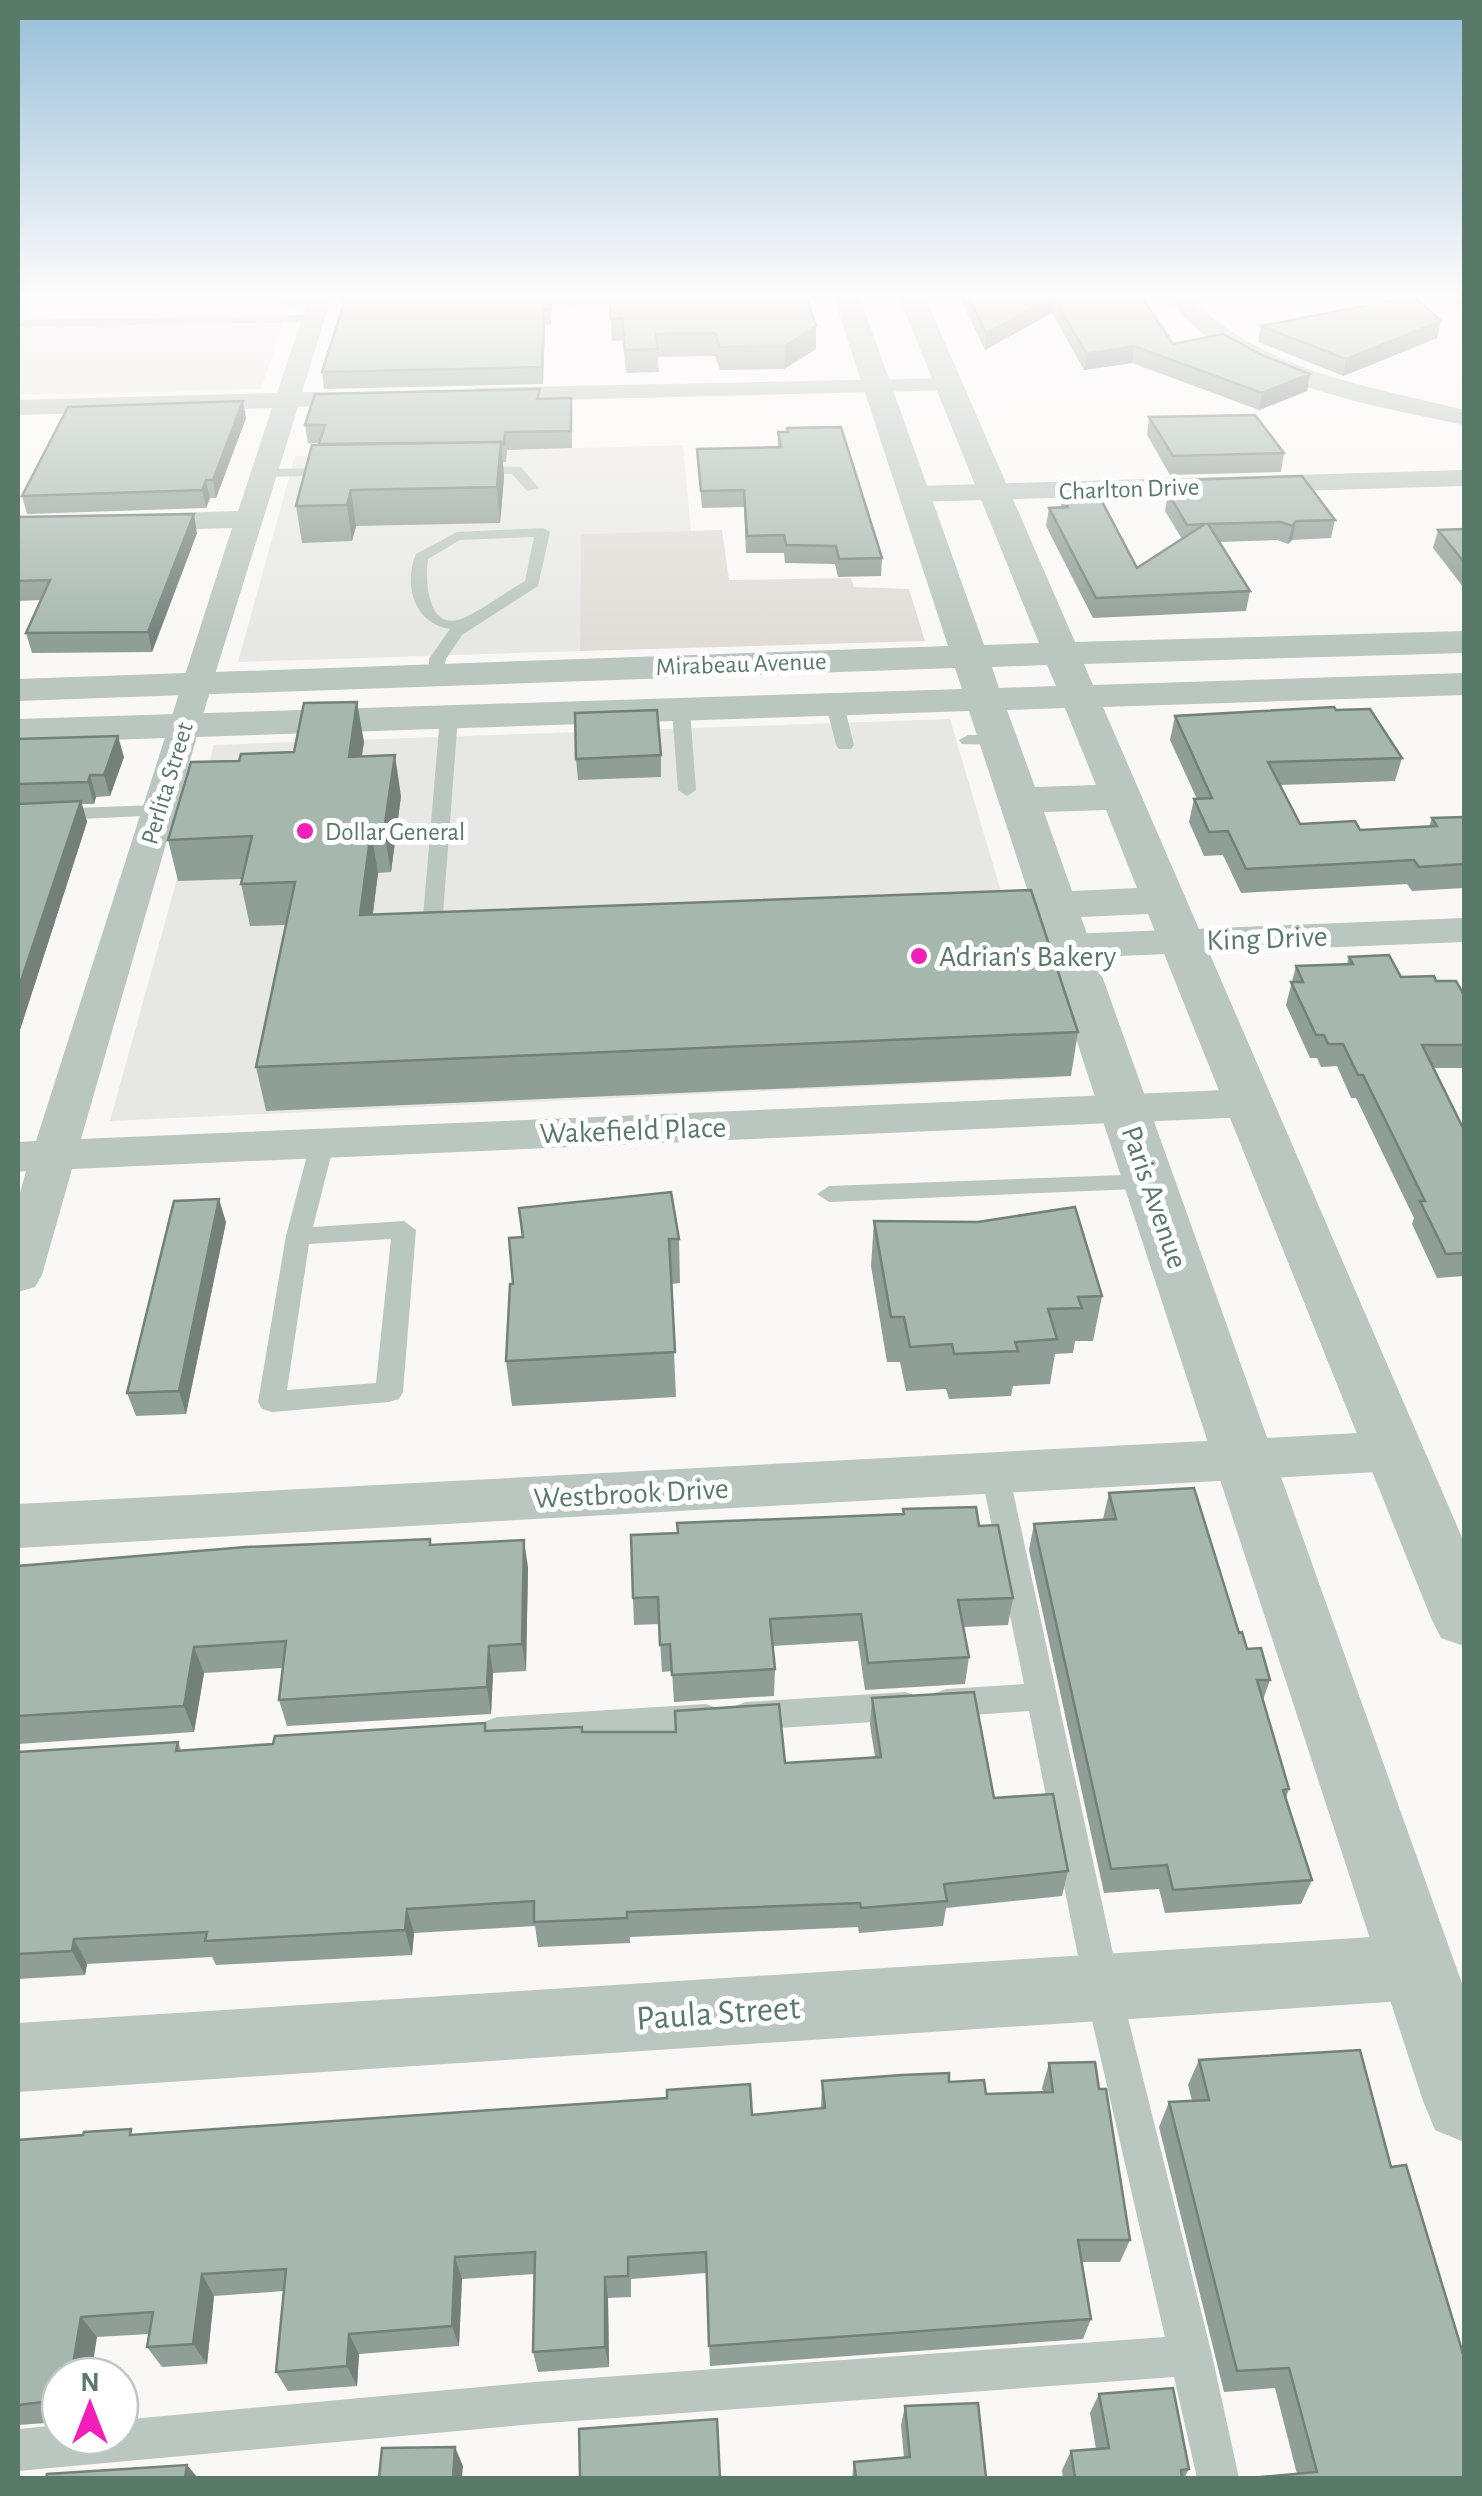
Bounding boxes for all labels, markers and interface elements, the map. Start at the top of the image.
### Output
street label: Charlton Drive [1059,475,1200,504]
street label: Mirabeau Avenue [655,649,827,680]
street label: Perlita Street [137,719,198,847]
marker: Dollar General [294,820,316,842]
place label: Dollar General [325,820,465,845]
street label: King Drive [1206,922,1328,956]
place label: Adrian's Bakery [939,942,1116,972]
marker: Adrian's Bakery [908,945,930,967]
street label: Wakefield Place [539,1113,727,1149]
street label: Paris Avenue [1116,1122,1192,1273]
street label: Westbrook Drive [533,1474,729,1514]
street label: Paula Street [635,1990,801,2037]
north arrow [40,2356,140,2456]
text: N [80,2369,100,2397]

